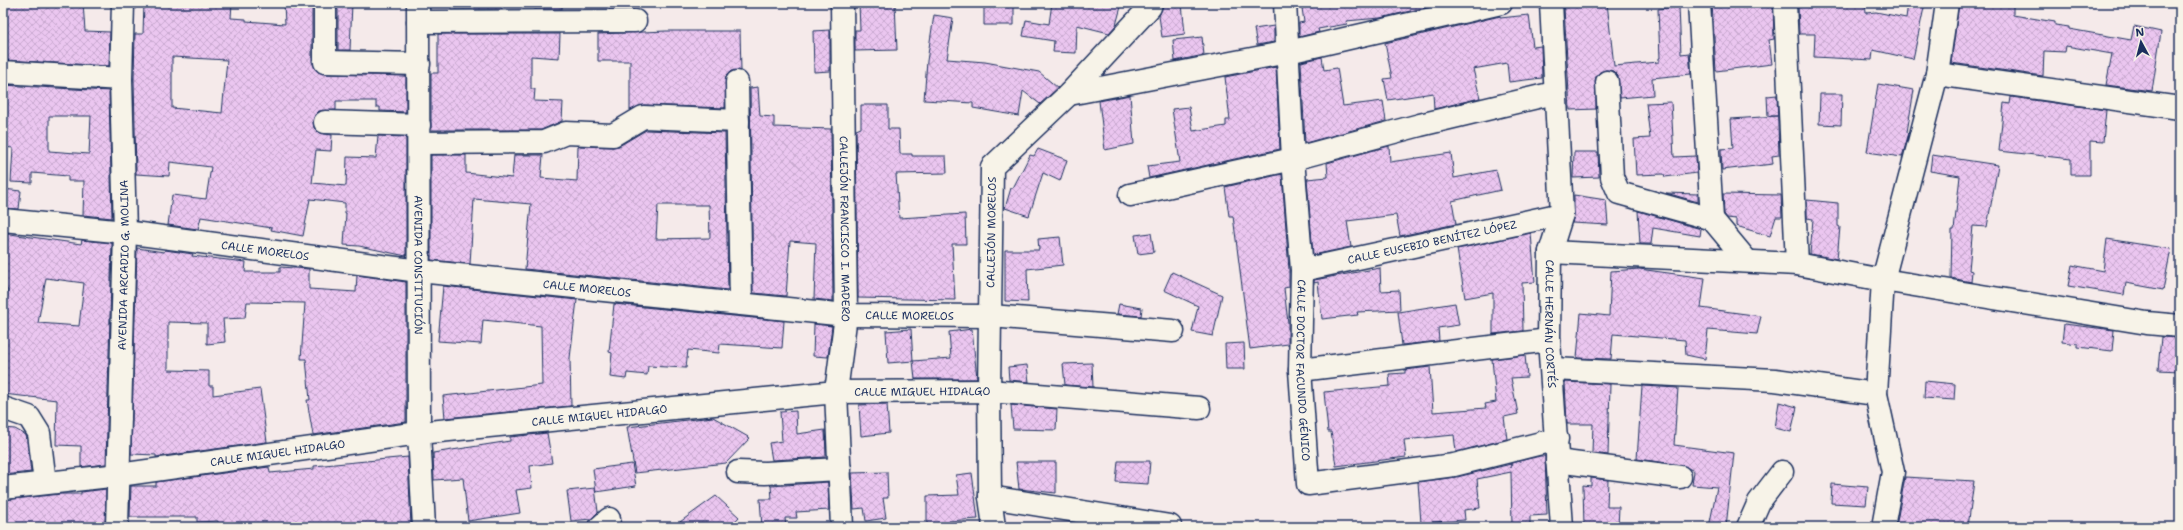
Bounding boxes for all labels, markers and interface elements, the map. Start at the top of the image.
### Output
north arrow [2121,22,2161,62]
text: N [2135,25,2145,41]
street label: CALLEJÓN FRANCISCO I. MADERO [836,136,853,323]
street label: CALLEJÓN MORELOS [983,177,1000,288]
street label: AVENIDA ARCADIO G. MOLINA [115,180,133,351]
street label: AVENIDA CONSTITUCIÓN [410,195,427,335]
street label: CALLE EUSEBIO BENÍTEZ LÓPEZ [1346,217,1518,268]
street label: CALLE MORELOS [220,238,310,264]
street label: CALLE HERNÁN CORTÉS [1541,260,1560,389]
street label: CALLE MORELOS [542,277,632,301]
street label: CALLE DOCTOR FACUNDO GÉNICO [1292,279,1313,462]
street label: CALLE MORELOS [865,308,954,324]
street label: CALLE MIGUEL HIDALGO [854,384,991,400]
street label: CALLE MIGUEL HIDALGO [531,402,668,430]
street label: CALLE MIGUEL HIDALGO [209,436,346,470]

